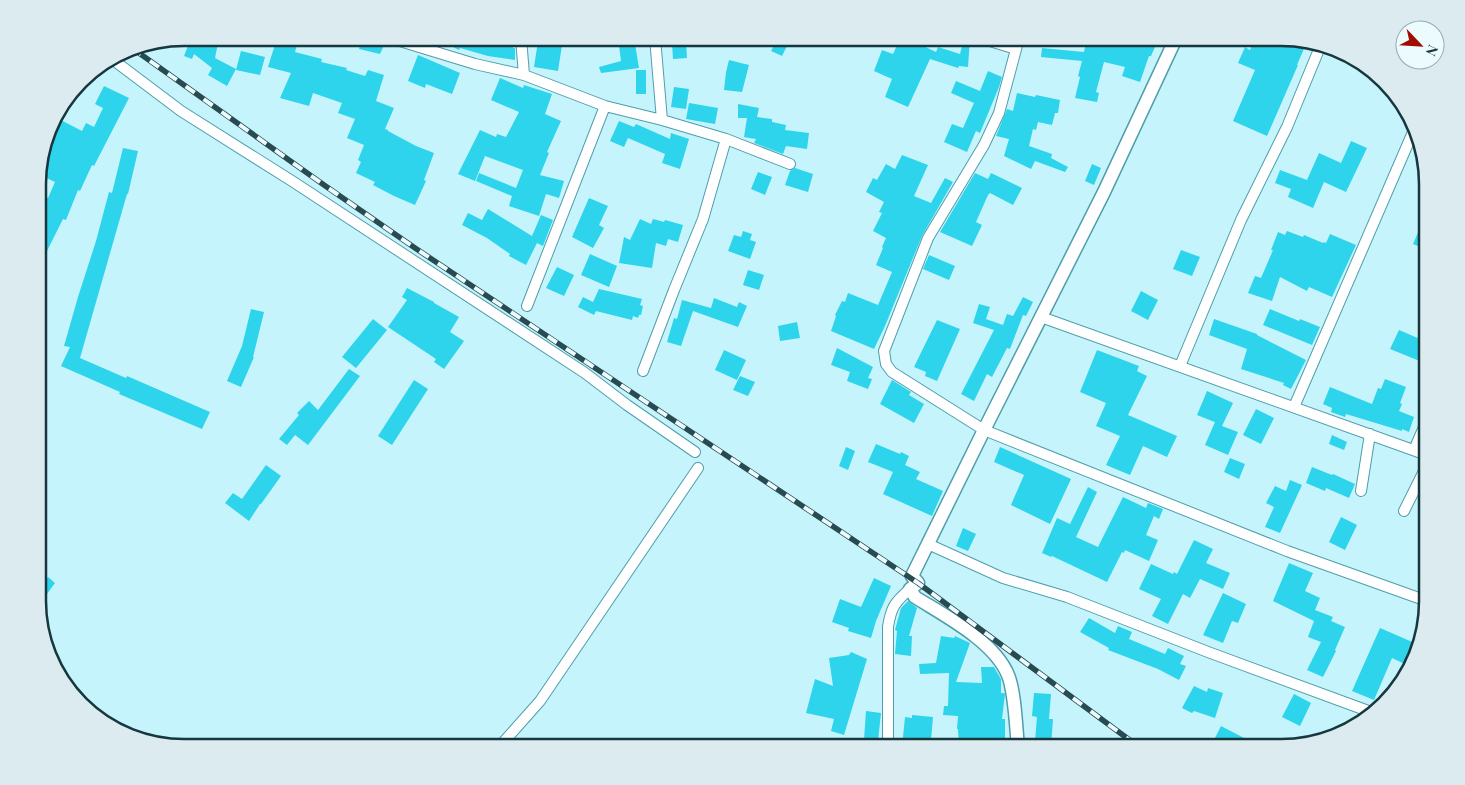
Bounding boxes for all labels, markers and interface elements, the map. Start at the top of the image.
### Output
north arrow [1395,20,1445,70]
text: N [1421,42,1443,59]

